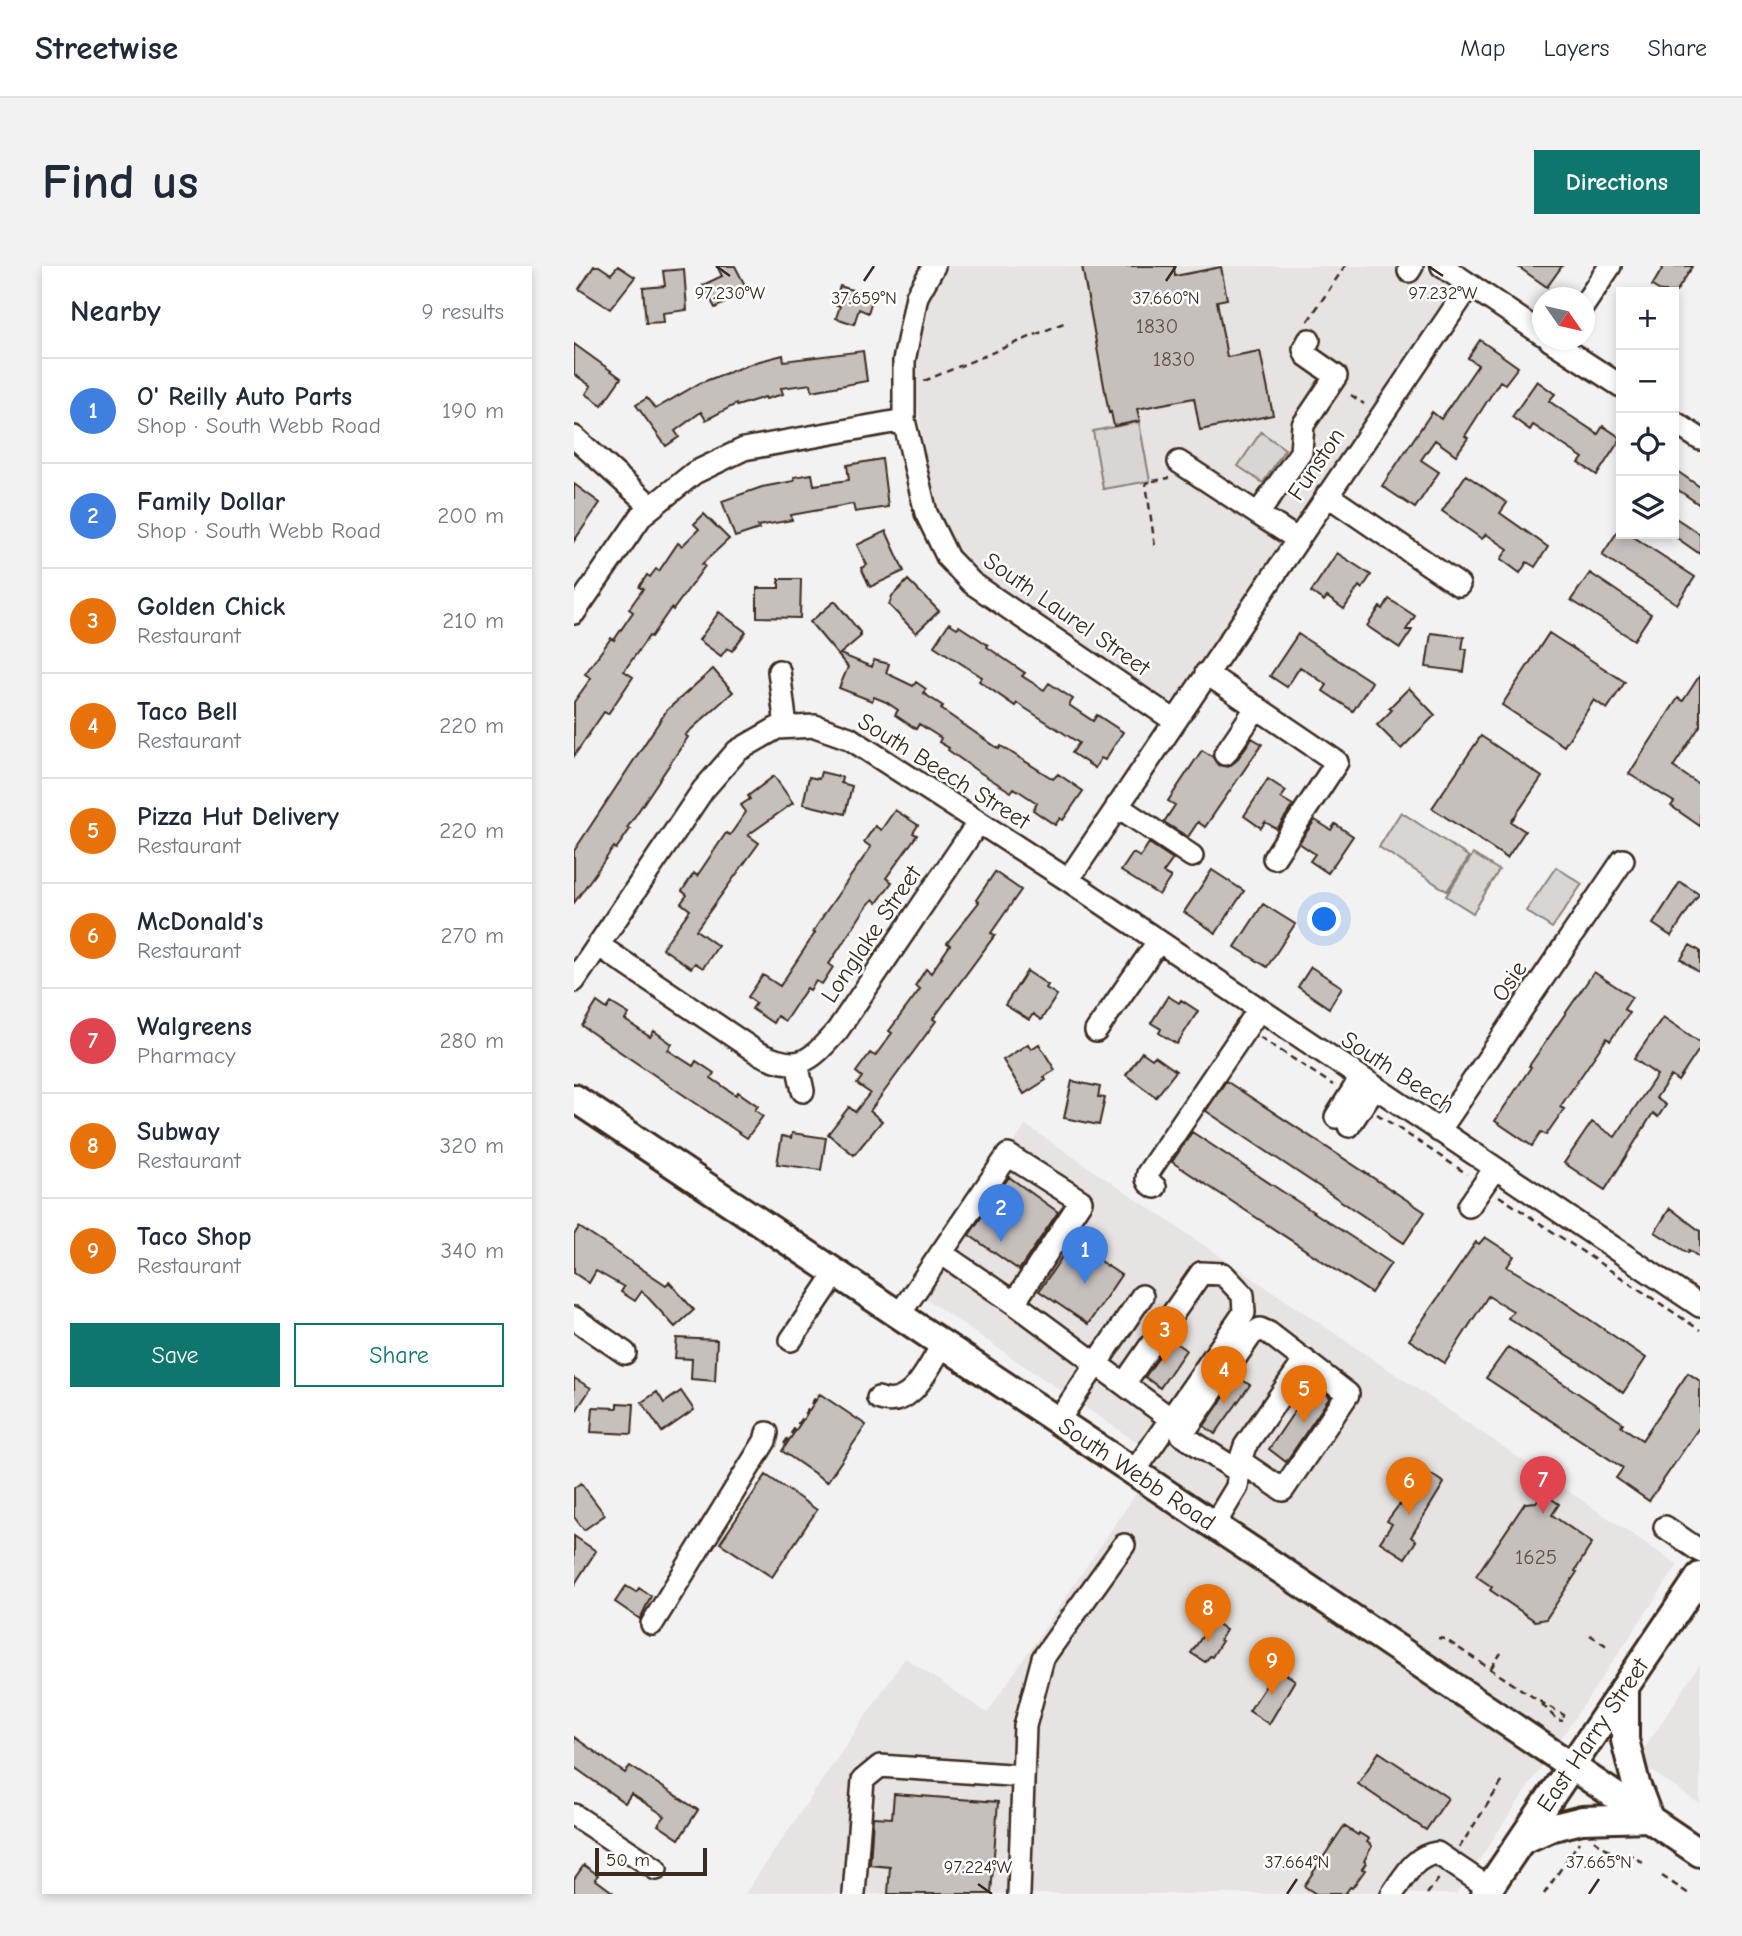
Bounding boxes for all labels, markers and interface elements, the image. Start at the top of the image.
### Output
text: Streetwise [35,29,178,67]
text: Map [1460,34,1506,62]
text: Layers [1544,34,1609,62]
text: Share [1647,34,1707,62]
button: Directions [1534,150,1700,214]
text: Find us [42,154,198,210]
text: 97.230°W [695,283,766,304]
text: 97.232°W [1409,283,1478,304]
north arrow [1532,287,1595,350]
map controls [1616,287,1679,539]
button: + [1616,287,1679,350]
text: 37.659°N [831,288,897,309]
text: 37.660°N [1132,288,1200,309]
text: Nearby [70,294,161,329]
text: 9 results [421,298,504,325]
house number: 1830 [1136,314,1178,338]
house number: 1830 [1153,347,1195,371]
button: − [1616,350,1679,413]
text: O' Reilly Auto Parts [137,382,352,412]
text: 1 [88,397,98,424]
text: 190 m [442,397,504,424]
text: Shop · South Webb Road [137,412,381,439]
button: locate [1616,413,1679,476]
street label: Funston [1282,422,1350,506]
button: layers [1616,476,1679,539]
text: Family Dollar [137,487,285,517]
text: 2 [87,502,99,529]
text: 200 m [437,502,504,529]
text: Shop · South Webb Road [137,517,381,544]
street label: South Laurel Street [978,546,1157,683]
text: Golden Chick [137,592,285,622]
text: 3 [87,607,99,634]
text: 210 m [442,607,504,634]
text: Restaurant [137,622,241,649]
text: Taco Bell [137,697,238,727]
street label: South Beech Street [853,707,1036,836]
text: 4 [88,712,98,739]
text: 220 m [439,712,504,739]
text: Restaurant [137,727,241,754]
text: Pizza Hut Delivery [137,802,339,832]
text: 5 [87,817,99,844]
text: 220 m [439,817,504,844]
text: Restaurant [137,832,241,859]
street label: Longlake Street [815,859,928,1008]
your location [1307,902,1341,936]
text: McDonald's [137,907,263,937]
text: 6 [87,922,99,949]
text: 270 m [440,922,504,949]
text: Restaurant [137,937,241,964]
street label: Osie [1485,955,1533,1007]
text: Walgreens [137,1012,252,1042]
street label: South Beech [1336,1025,1460,1119]
text: 7 [88,1027,98,1054]
text: 280 m [439,1027,504,1054]
text: Pharmacy [137,1042,235,1069]
text: Subway [137,1117,220,1147]
text: 8 [87,1132,99,1159]
text: 320 m [440,1132,504,1159]
text: Restaurant [137,1147,241,1174]
pin: 2 [978,1184,1024,1242]
text: Taco Shop [137,1222,252,1252]
pin: 1 [1062,1226,1108,1284]
text: 9 [87,1237,99,1264]
text: 340 m [441,1237,504,1264]
text: Restaurant [137,1252,241,1279]
pin: 3 [1142,1306,1188,1364]
button: Save [70,1323,280,1387]
button: Share [294,1323,504,1387]
pin: 4 [1201,1346,1247,1404]
pin: 5 [1281,1365,1327,1423]
street label: South Webb Road [1053,1411,1221,1536]
pin: 7 [1520,1456,1566,1514]
pin: 6 [1386,1457,1432,1515]
house number: 1625 [1515,1545,1557,1569]
pin: 8 [1185,1584,1231,1642]
pin: 9 [1249,1637,1295,1695]
street label: East Harry Street [1531,1652,1655,1817]
scale bar [595,1845,707,1877]
text: 50 m [606,1849,650,1871]
text: 37.664°N [1265,1852,1329,1873]
text: 37.665°N [1566,1852,1632,1873]
text: 97.224°W [944,1857,1013,1878]

